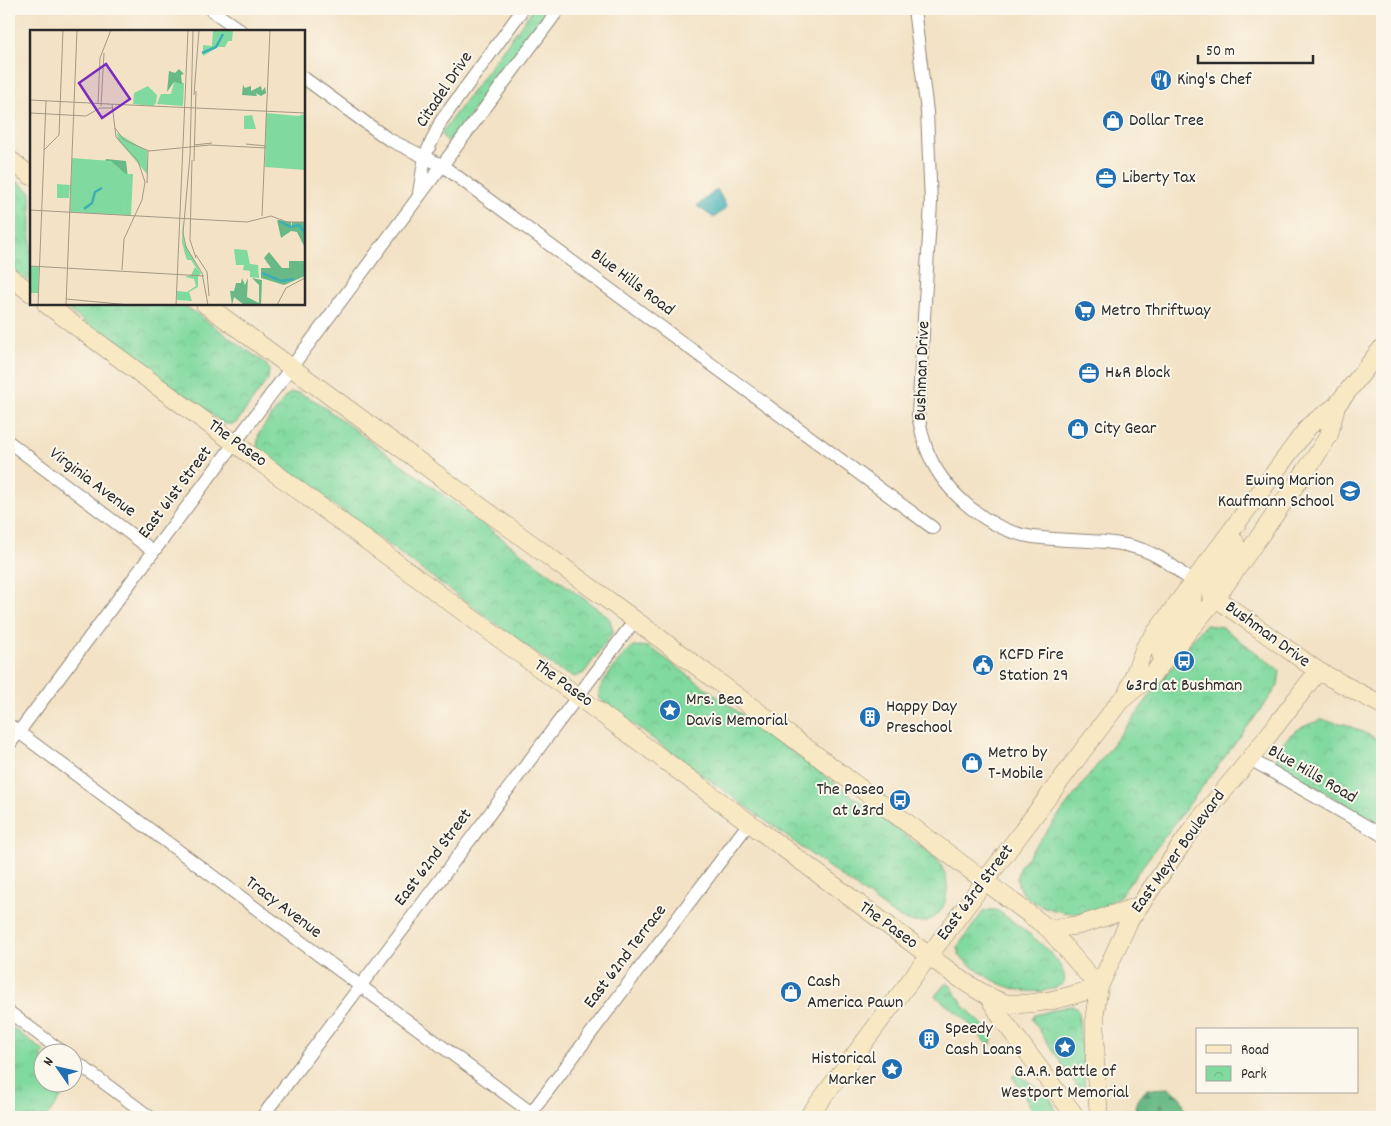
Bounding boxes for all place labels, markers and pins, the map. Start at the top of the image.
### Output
restaurant icon: King's Chef [1149,68,1173,92]
place label: King's Chef [1177,68,1252,93]
shop icon: Dollar Tree [1101,109,1125,133]
place label: Dollar Tree [1129,109,1204,134]
office icon: Liberty Tax [1094,166,1118,190]
place label: Liberty Tax [1122,166,1196,191]
supermarket icon: Metro Thriftway [1073,299,1097,323]
place label: Metro Thriftway [1101,299,1211,324]
office icon: H&R Block [1077,361,1101,385]
place label: H&R Block [1105,361,1170,386]
shop icon: City Gear [1066,417,1090,441]
place label: City Gear [1094,417,1157,442]
place label: Ewing Marion Kaufmann School [1218,469,1335,515]
school or university icon: Ewing Marion Kaufmann School [1338,479,1362,503]
place label: KCFD Fire Station 29 [999,643,1069,689]
bus stop icon: 63rd at Bushman [1172,649,1196,673]
public building icon: KCFD Fire Station 29 [971,653,995,677]
place label: 63rd at Bushman [1126,674,1242,699]
place label: Mrs. Bea Davis Memorial [686,688,788,734]
place label: Happy Day Preschool [886,695,957,741]
place icon: Mrs. Bea Davis Memorial [658,698,682,722]
building icon: Happy Day Preschool [858,705,882,729]
place label: Metro by T-Mobile [988,741,1048,787]
shop icon: Metro by T-Mobile [960,751,984,775]
place label: The Paseo at 63rd [816,778,884,824]
bus stop icon: The Paseo at 63rd [888,788,912,812]
place label: Cash America Pawn [807,970,903,1016]
shop icon: Cash America Pawn [779,980,803,1004]
place label: Speedy Cash Loans [945,1017,1022,1063]
building icon: Speedy Cash Loans [917,1027,941,1051]
place icon: G.A.R. Battle of Westport Memorial [1053,1035,1077,1059]
place label: Historical Marker [811,1047,877,1093]
place icon: Historical Marker [880,1057,904,1081]
place label: G.A.R. Battle of Westport Memorial [1001,1060,1130,1106]

